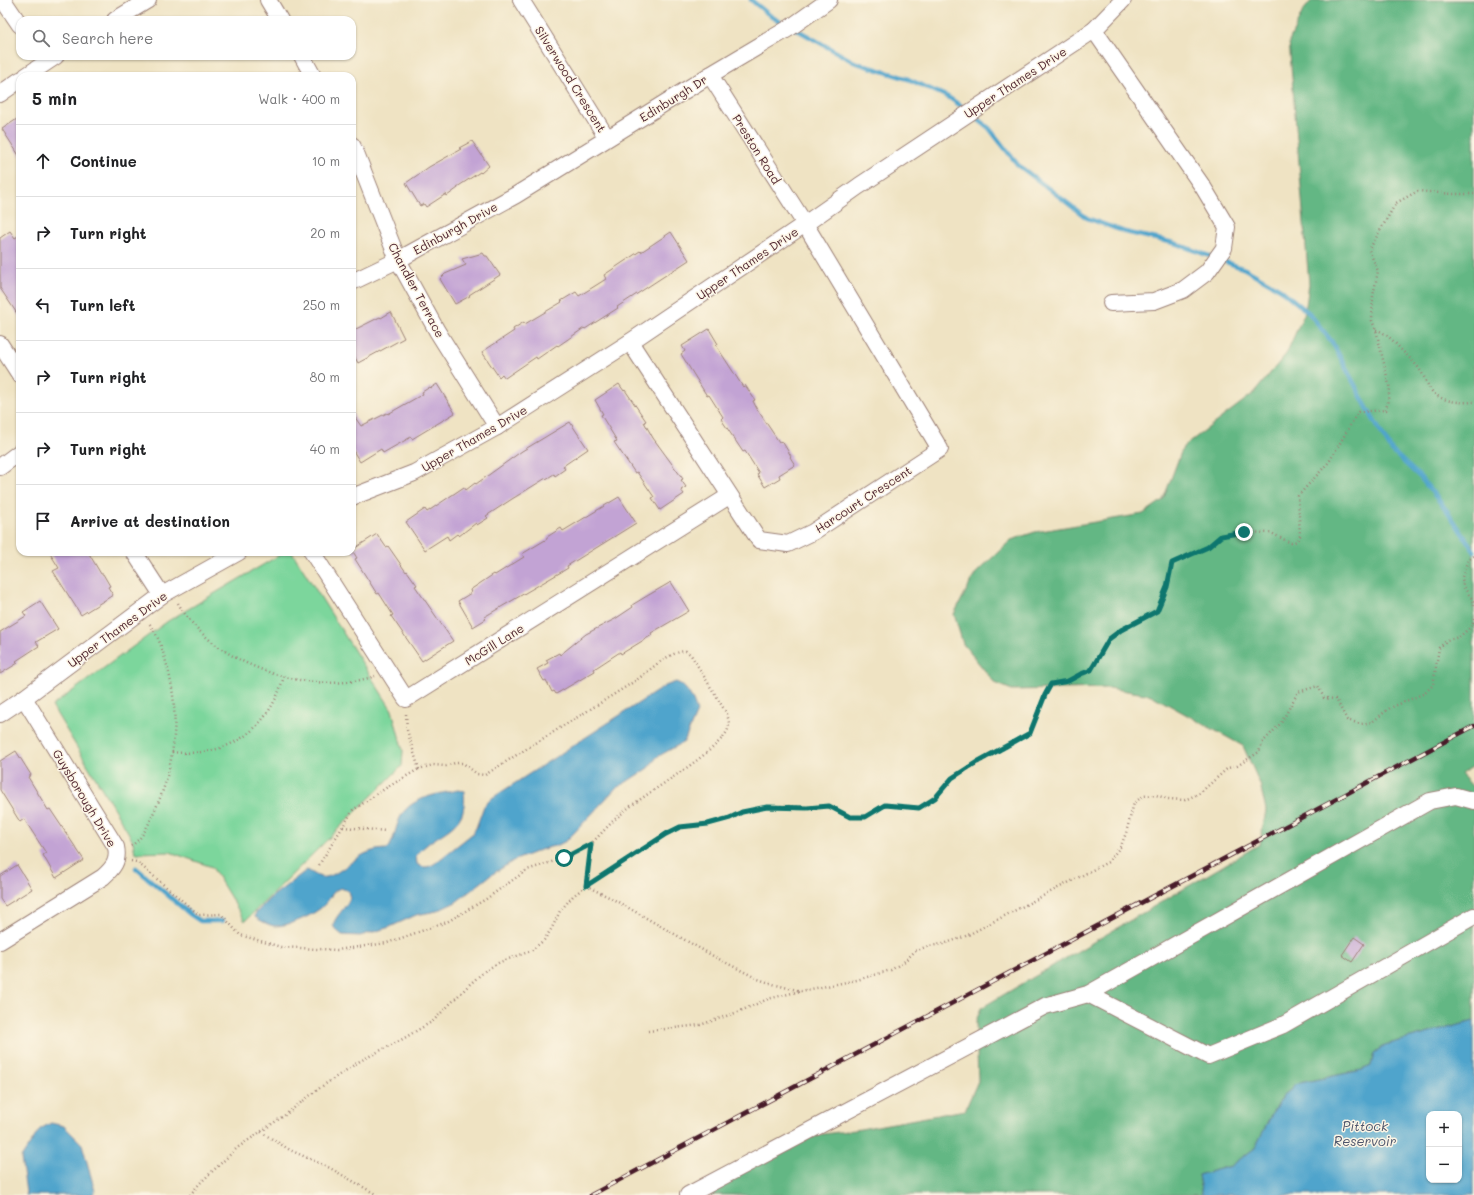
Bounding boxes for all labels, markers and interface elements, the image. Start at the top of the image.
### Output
search box [16,16,356,60]
street label: Silverwood Crescent [532,23,610,135]
icon: search [30,27,52,49]
text: Search here [62,28,153,48]
street label: Upper Thames Drive [961,43,1069,121]
street label: Edinburgh Dr [636,71,710,125]
text: 5 min [32,87,77,109]
text: Walk · 400 m [258,90,340,107]
street label: Preston Road [729,111,785,187]
icon: ahead [32,150,54,172]
text: Continue [70,151,137,171]
text: 10 m [312,152,340,169]
street label: Edinburgh Drive [410,198,500,258]
icon: right [32,222,54,244]
text: Turn right [70,223,147,243]
street label: Upper Thames Drive [693,223,801,303]
text: 20 m [310,224,340,241]
street label: Chandler Terrace [385,240,449,340]
icon: left [32,294,54,316]
text: Turn left [70,295,135,315]
text: 250 m [303,296,340,313]
icon: right [32,366,54,388]
text: Turn right [70,367,147,387]
text: 80 m [310,368,340,385]
street label: Upper Thames Drive [418,401,530,475]
icon: right [32,438,54,460]
text: Turn right [70,439,147,459]
text: 40 m [310,440,340,457]
street label: Harcourt Crescent [812,462,914,536]
icon: arrive [32,510,54,532]
text: Arrive at destination [70,511,230,531]
route end [1235,523,1253,541]
street label: Upper Thames Drive [64,587,170,671]
street label: McGill Lane [461,619,527,669]
street label: Guysborough Drive [49,746,121,850]
route start [555,849,573,867]
map controls [1426,1111,1462,1183]
button: + [1426,1111,1462,1147]
water label: Pittock Reservoir [1334,1117,1397,1149]
button: − [1426,1147,1462,1183]

